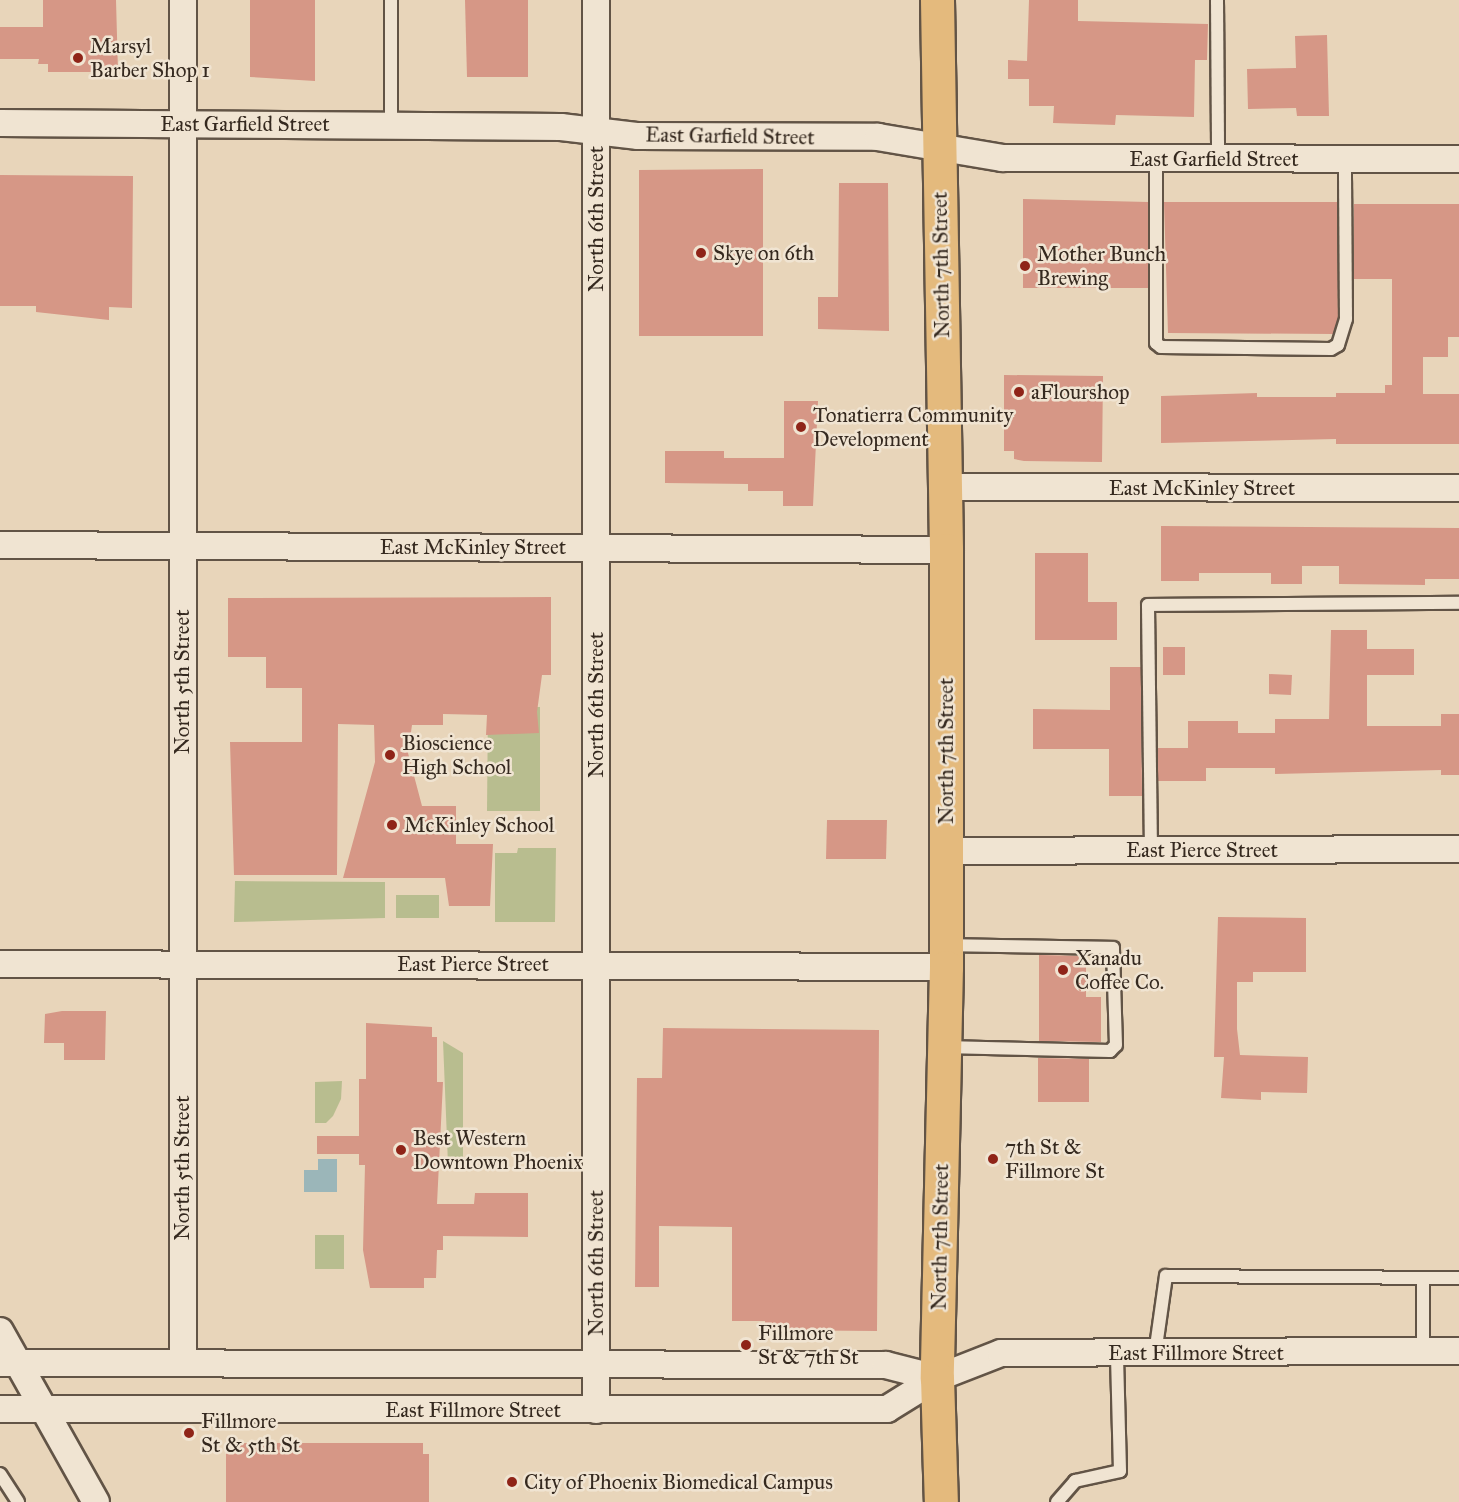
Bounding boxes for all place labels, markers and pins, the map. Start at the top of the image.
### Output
place label: Marsyl Barber Shop 1 [90,33,210,83]
marker: Marsyl Barber Shop 1 [71,51,85,65]
place label: Skye on 6th [713,240,814,266]
place label: Mother Bunch Brewing [1037,241,1166,291]
marker: Skye on 6th [694,246,708,260]
marker: Mother Bunch Brewing [1018,259,1032,273]
place label: aFlourshop [1031,379,1129,405]
marker: aFlourshop [1012,385,1026,399]
place label: Tonatierra Community Development [813,402,1013,452]
marker: Tonatierra Community Development [794,420,808,434]
place label: Bioscience High School [402,730,512,780]
marker: Bioscience High School [383,748,397,762]
place label: McKinley School [404,812,554,838]
marker: McKinley School [385,818,399,832]
place label: Xanadu Coffee Co. [1075,945,1164,995]
marker: Xanadu Coffee Co. [1056,963,1070,977]
place label: Best Western Downtown Phoenix [413,1125,583,1175]
place label: 7th St & Fillmore St [1005,1134,1105,1184]
marker: Best Western Downtown Phoenix [394,1143,408,1157]
marker: 7th St & Fillmore St [986,1152,1000,1166]
place label: Fillmore St & 7th St [758,1320,859,1370]
marker: Fillmore St & 7th St [739,1338,753,1352]
place label: Fillmore St & 5th St [201,1408,300,1458]
marker: Fillmore St & 5th St [182,1426,196,1440]
place label: City of Phoenix Biomedical Campus [524,1469,833,1495]
marker: City of Phoenix Biomedical Campus [505,1475,519,1489]

